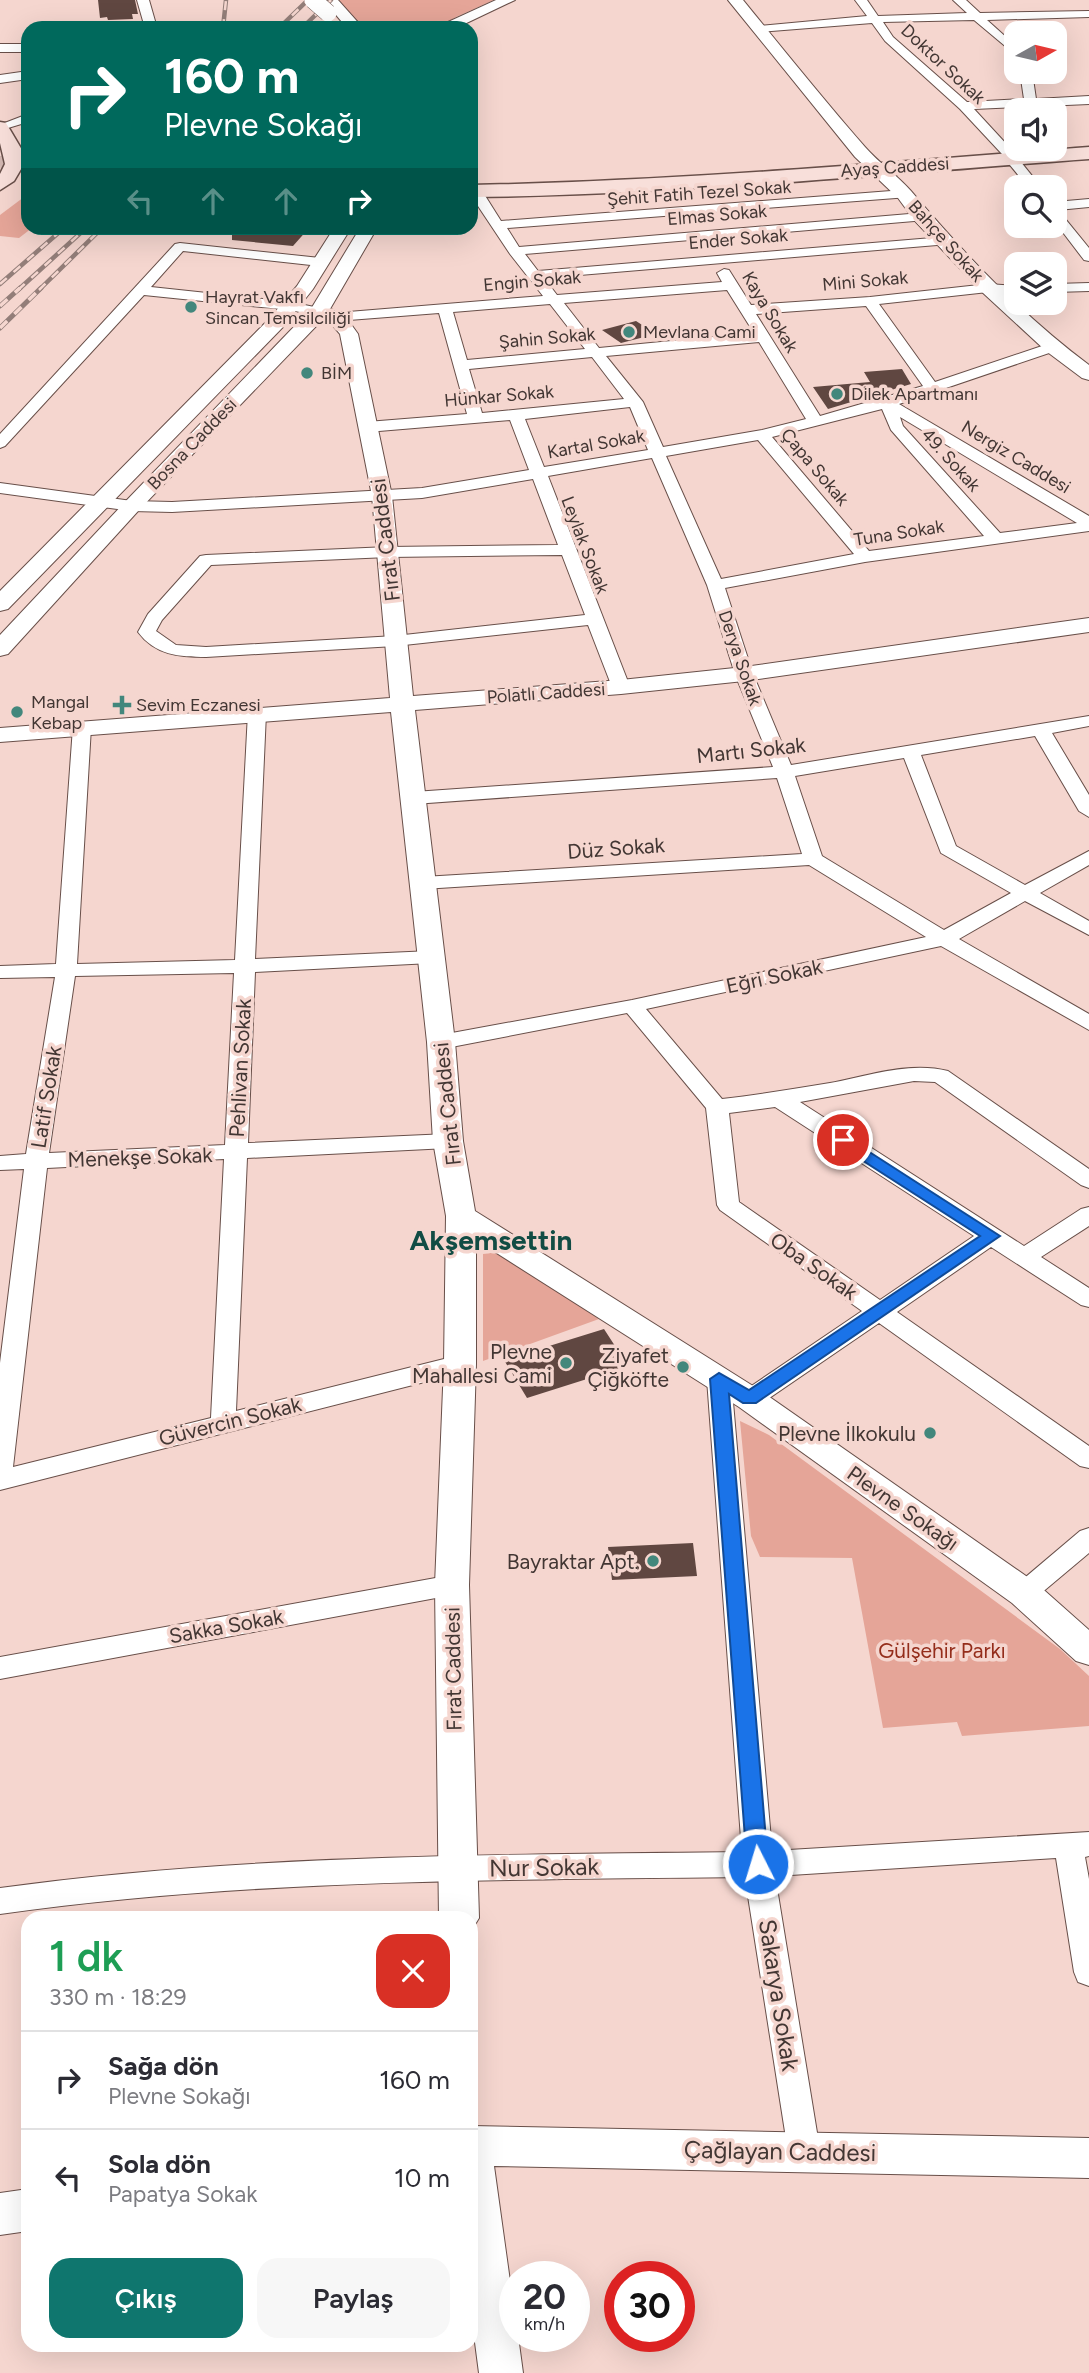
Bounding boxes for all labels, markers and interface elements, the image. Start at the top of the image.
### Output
street label: Doktor Sokak [896,19,990,109]
north arrow [1004,21,1068,84]
map controls [1004,21,1067,315]
text: 160 m [164,46,299,105]
icon: right [49,49,140,140]
button: sound [1004,98,1067,161]
text: Plevne Sokağı [164,106,362,144]
street label: Ayaş Caddesi [840,152,950,182]
button: search [1004,175,1067,238]
street label: Şehit Fatih Tezel Sokak [606,176,792,210]
icon: left [121,182,159,220]
icon: ahead [194,182,232,220]
icon: ahead [267,182,305,220]
icon: right [340,182,378,220]
street label: Bahçe Sokak [904,196,989,287]
street label: Elmas Sokak [666,200,768,230]
street label: Ender Sokak [687,224,789,254]
button: layers [1004,252,1067,315]
street label: Engin Sokak [482,266,582,296]
street label: Mini Sokak [821,266,909,296]
street label: Kaya Sokak [737,267,803,357]
place label: Hayrat Vakfı Sincan Temsilciliği [205,286,351,329]
marker: Hayrat Vakfı Sincan Temsilciliği [183,299,199,315]
place label: Mevlana Cami [643,321,756,343]
street label: Şahin Sokak [498,323,596,353]
marker: Mevlana Cami [621,324,637,340]
place label: BİM [321,362,352,384]
marker: BİM [299,365,315,381]
street label: Hünkar Sokak [443,380,555,412]
place label: Dilek Apartmanı [851,383,978,405]
marker: Dilek Apartmanı [829,386,845,402]
street label: Bosna Caddesi [143,394,241,494]
street label: Nergiz Caddesi [957,416,1075,498]
street label: Çapa Sokak [776,424,854,510]
street label: 49. Sokak [917,424,985,496]
street label: Kartal Sokak [546,425,647,463]
street label: Fırat Caddesi [365,477,405,603]
street label: Leylak Sokak [556,493,614,597]
street label: Tuna Sokak [852,515,946,551]
street label: Derya Sokak [713,608,767,709]
street label: Polatlı Caddesi [486,678,606,708]
place label: Mangal Kebap [31,691,89,734]
place label: Sevim Eczanesi [136,694,261,716]
marker: Sevim Eczanesi [114,697,130,713]
marker: Mangal Kebap [9,704,25,720]
street label: Martı Sokak [695,732,808,768]
street label: Düz Sokak [566,832,666,864]
street label: Eğri Sokak [724,953,825,998]
street label: Pehlivan Sokak [224,997,256,1138]
street label: Fırat Caddesi [428,1041,466,1167]
street label: Latif Sokak [26,1043,67,1150]
pin [813,1110,873,1170]
icon: arrive [824,1121,862,1159]
street label: Menekşe Sokak [67,1142,214,1172]
district label: Akşemsettin [410,1223,572,1257]
street label: Oba Sokak [766,1227,863,1306]
place label: Plevne Mahallesi Cami [412,1339,552,1388]
place label: Ziyafet Çiğköfte [587,1343,669,1392]
marker: Plevne Mahallesi Cami [558,1355,574,1371]
marker: Ziyafet Çiğköfte [675,1359,691,1375]
street label: Güvercin Sokak [156,1391,305,1451]
place label: Plevne İlkokulu [778,1421,916,1446]
marker: Plevne İlkokulu [922,1425,938,1441]
street label: Plevne Sokağı [843,1460,963,1556]
place label: Bayraktar Apt. [507,1549,639,1574]
marker: Bayraktar Apt. [645,1553,661,1569]
street label: Sakka Sokak [167,1604,286,1648]
street label: Fırat Caddesi [439,1607,467,1731]
park label: Gülşehir Parkı [878,1638,1006,1663]
position arrow [721,1827,795,1901]
street label: Nur Sokak [489,1852,600,1882]
street label: Sakarya Sokak [753,1917,805,2073]
text: 1 dk [49,1931,123,1982]
button: close [376,1934,450,2008]
text: 330 m · 18:29 [49,1983,187,2011]
text: Sağa dön [108,2050,219,2082]
icon: right [49,2061,87,2099]
text: 160 m [379,2064,450,2096]
text: Plevne Sokağı [108,2082,251,2110]
street label: Çağlayan Caddesi [684,2135,876,2167]
text: Sola dön [108,2148,211,2180]
icon: left [49,2159,87,2197]
text: 10 m [394,2162,450,2194]
text: Papatya Sokak [108,2180,257,2208]
button: Çıkış [49,2258,243,2338]
button: Paylaş [257,2258,450,2338]
speed limit sign: 30 [604,2261,695,2352]
text: 20 [523,2276,566,2318]
text: km/h [524,2313,565,2335]

